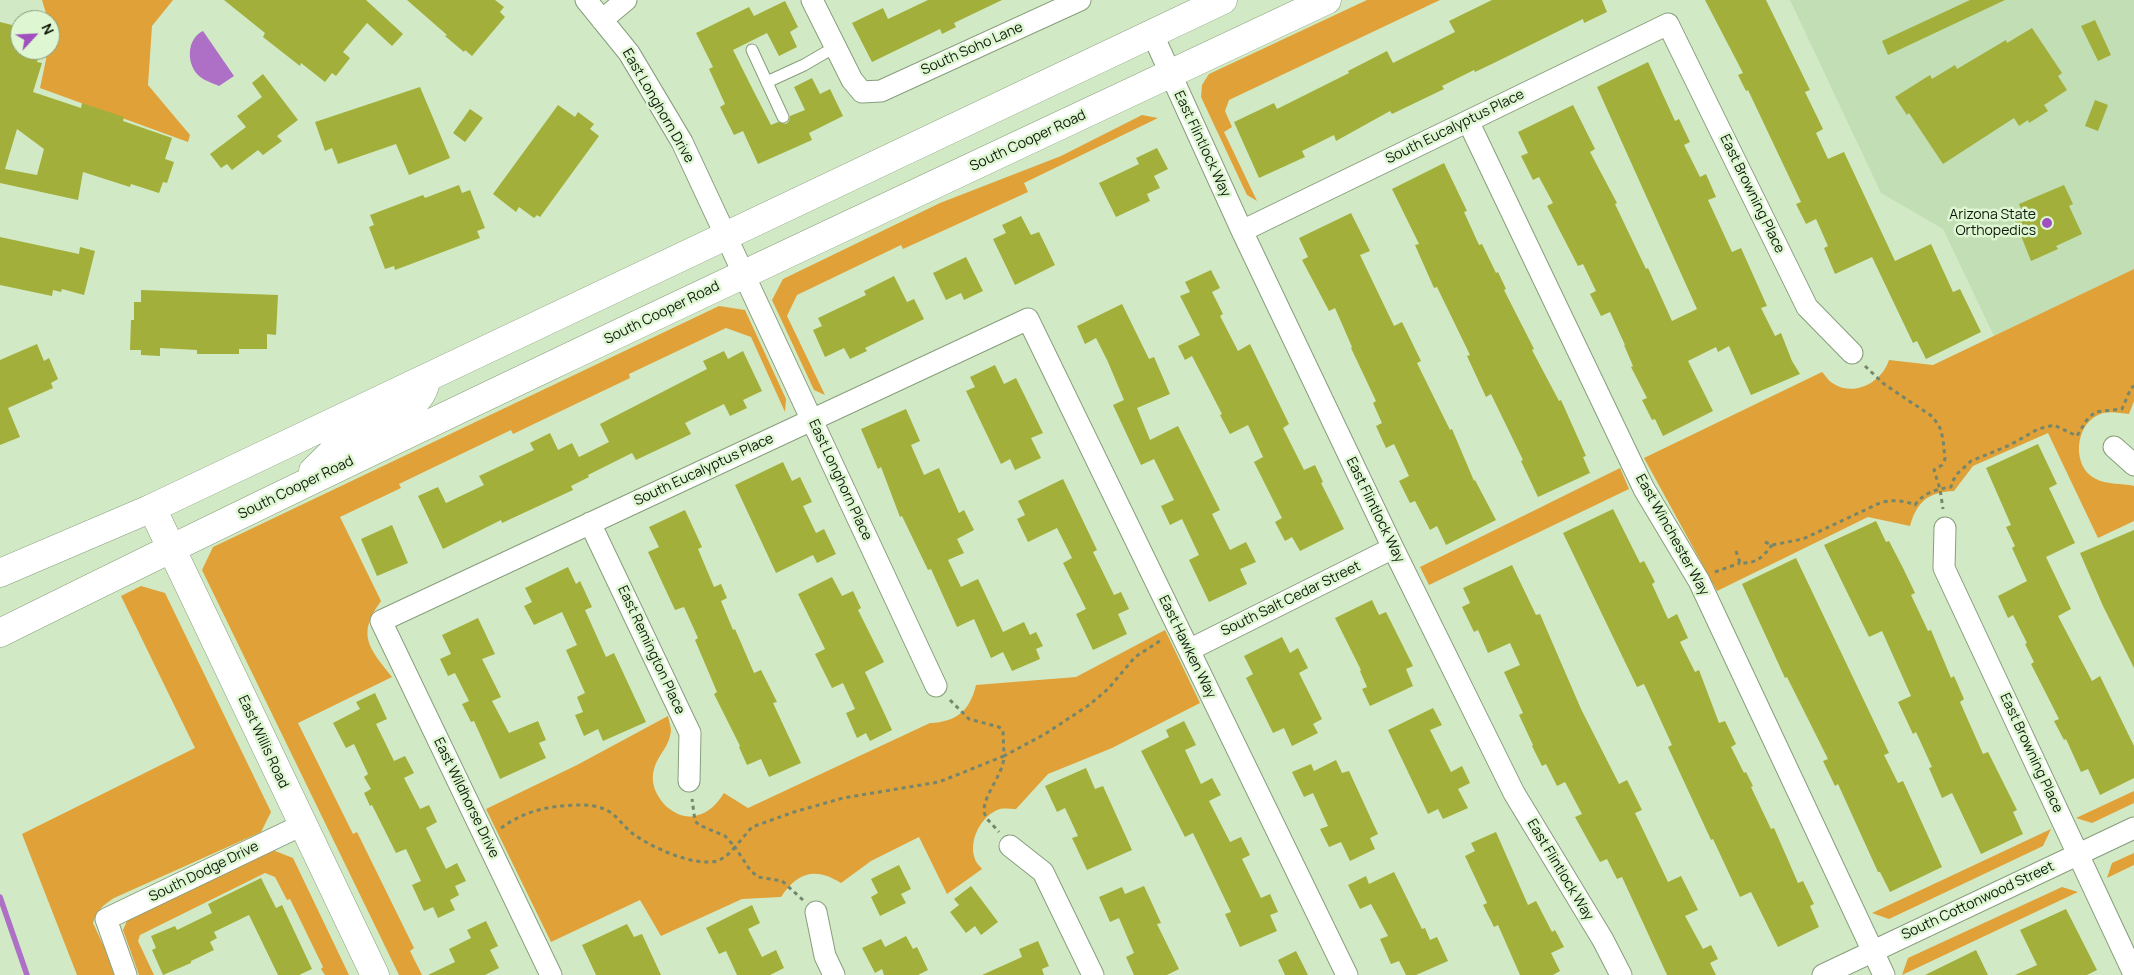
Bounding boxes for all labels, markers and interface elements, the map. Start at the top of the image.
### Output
north arrow [10,10,60,60]
street label: South Soho Lane [919,19,1025,79]
text: N [37,20,59,37]
street label: East Longhorn Drive [618,46,698,166]
street label: South Eucalyptus Place [1383,86,1527,168]
street label: East Flintlock Way [1170,88,1234,200]
street label: South Cooper Road [967,107,1089,175]
street label: East Browning Place [1716,132,1788,256]
place label: Arizona State Orthopedics [1949,207,2036,240]
marker: Arizona State Orthopedics [2040,216,2054,230]
street label: South Cooper Road [602,278,722,348]
street label: East Longhorn Place [805,417,875,543]
street label: South Eucalyptus Place [632,430,776,510]
street label: South Cooper Road [236,453,356,523]
street label: East Flintlock Way [1342,455,1408,565]
street label: East Winchester Way [1632,471,1712,599]
street label: South Salt Cedar Street [1218,558,1364,640]
street label: East Remington Place [614,583,688,717]
street label: East Hawken Way [1155,593,1219,701]
street label: East Browning Place [1996,691,2066,815]
street label: East Willis Road [234,693,292,791]
street label: East Wildhorse Drive [430,735,502,861]
street label: East Flintlock Way [1523,816,1597,924]
street label: South Dodge Drive [146,838,262,906]
street label: South Cottonwood Street [1899,858,2057,944]

